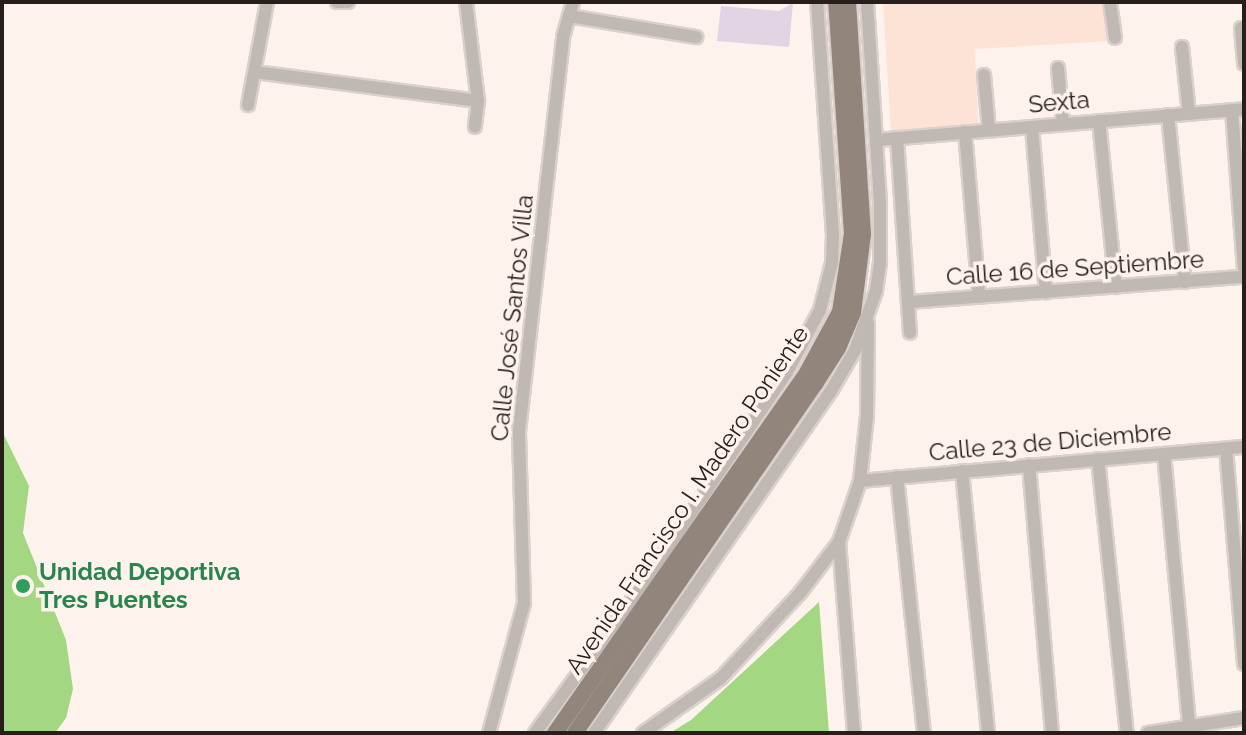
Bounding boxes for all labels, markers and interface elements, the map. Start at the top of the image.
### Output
street label: Sexta [1027,85,1091,119]
street label: Calle José Santos Villa [485,193,539,443]
street label: Calle 16 de Septiembre [945,245,1205,291]
street label: Avenida Francisco I. Madero Poniente [559,321,815,679]
street label: Calle 23 de Diciembre [928,417,1172,467]
place label: Unidad Deportiva Tres Puentes [39,558,240,614]
marker: Unidad Deportiva Tres Puentes [14,577,32,595]

